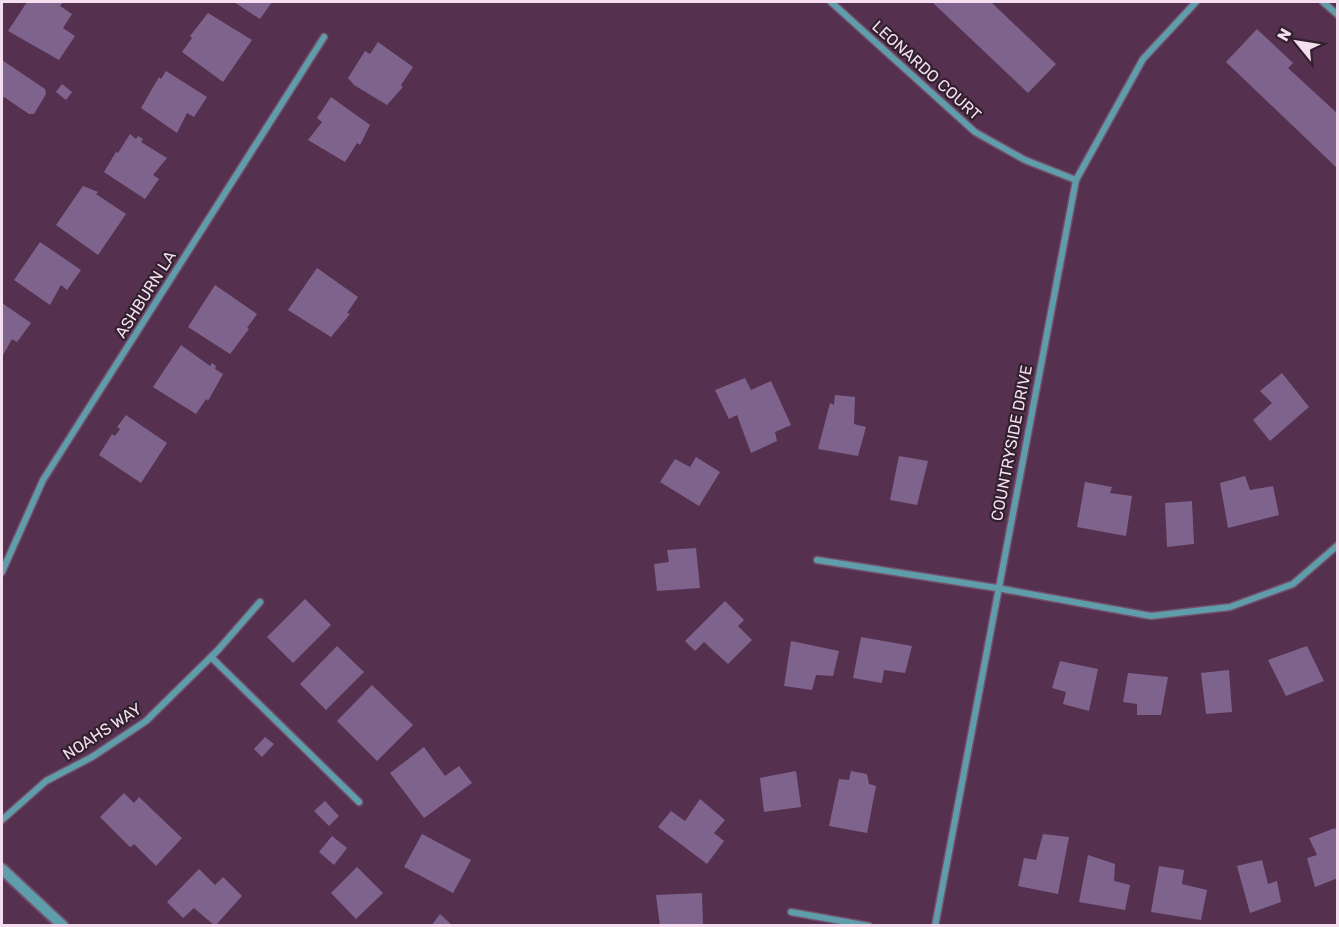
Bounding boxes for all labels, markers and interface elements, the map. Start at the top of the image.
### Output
north arrow [1267,12,1327,72]
street label: LEONARDO COURT [868,17,985,124]
text: N [1273,25,1296,44]
street label: ASHBURN LA [111,247,180,341]
street label: COUNTRYSIDE DRIVE [987,364,1036,523]
street label: NOAHS WAY [59,699,145,764]

